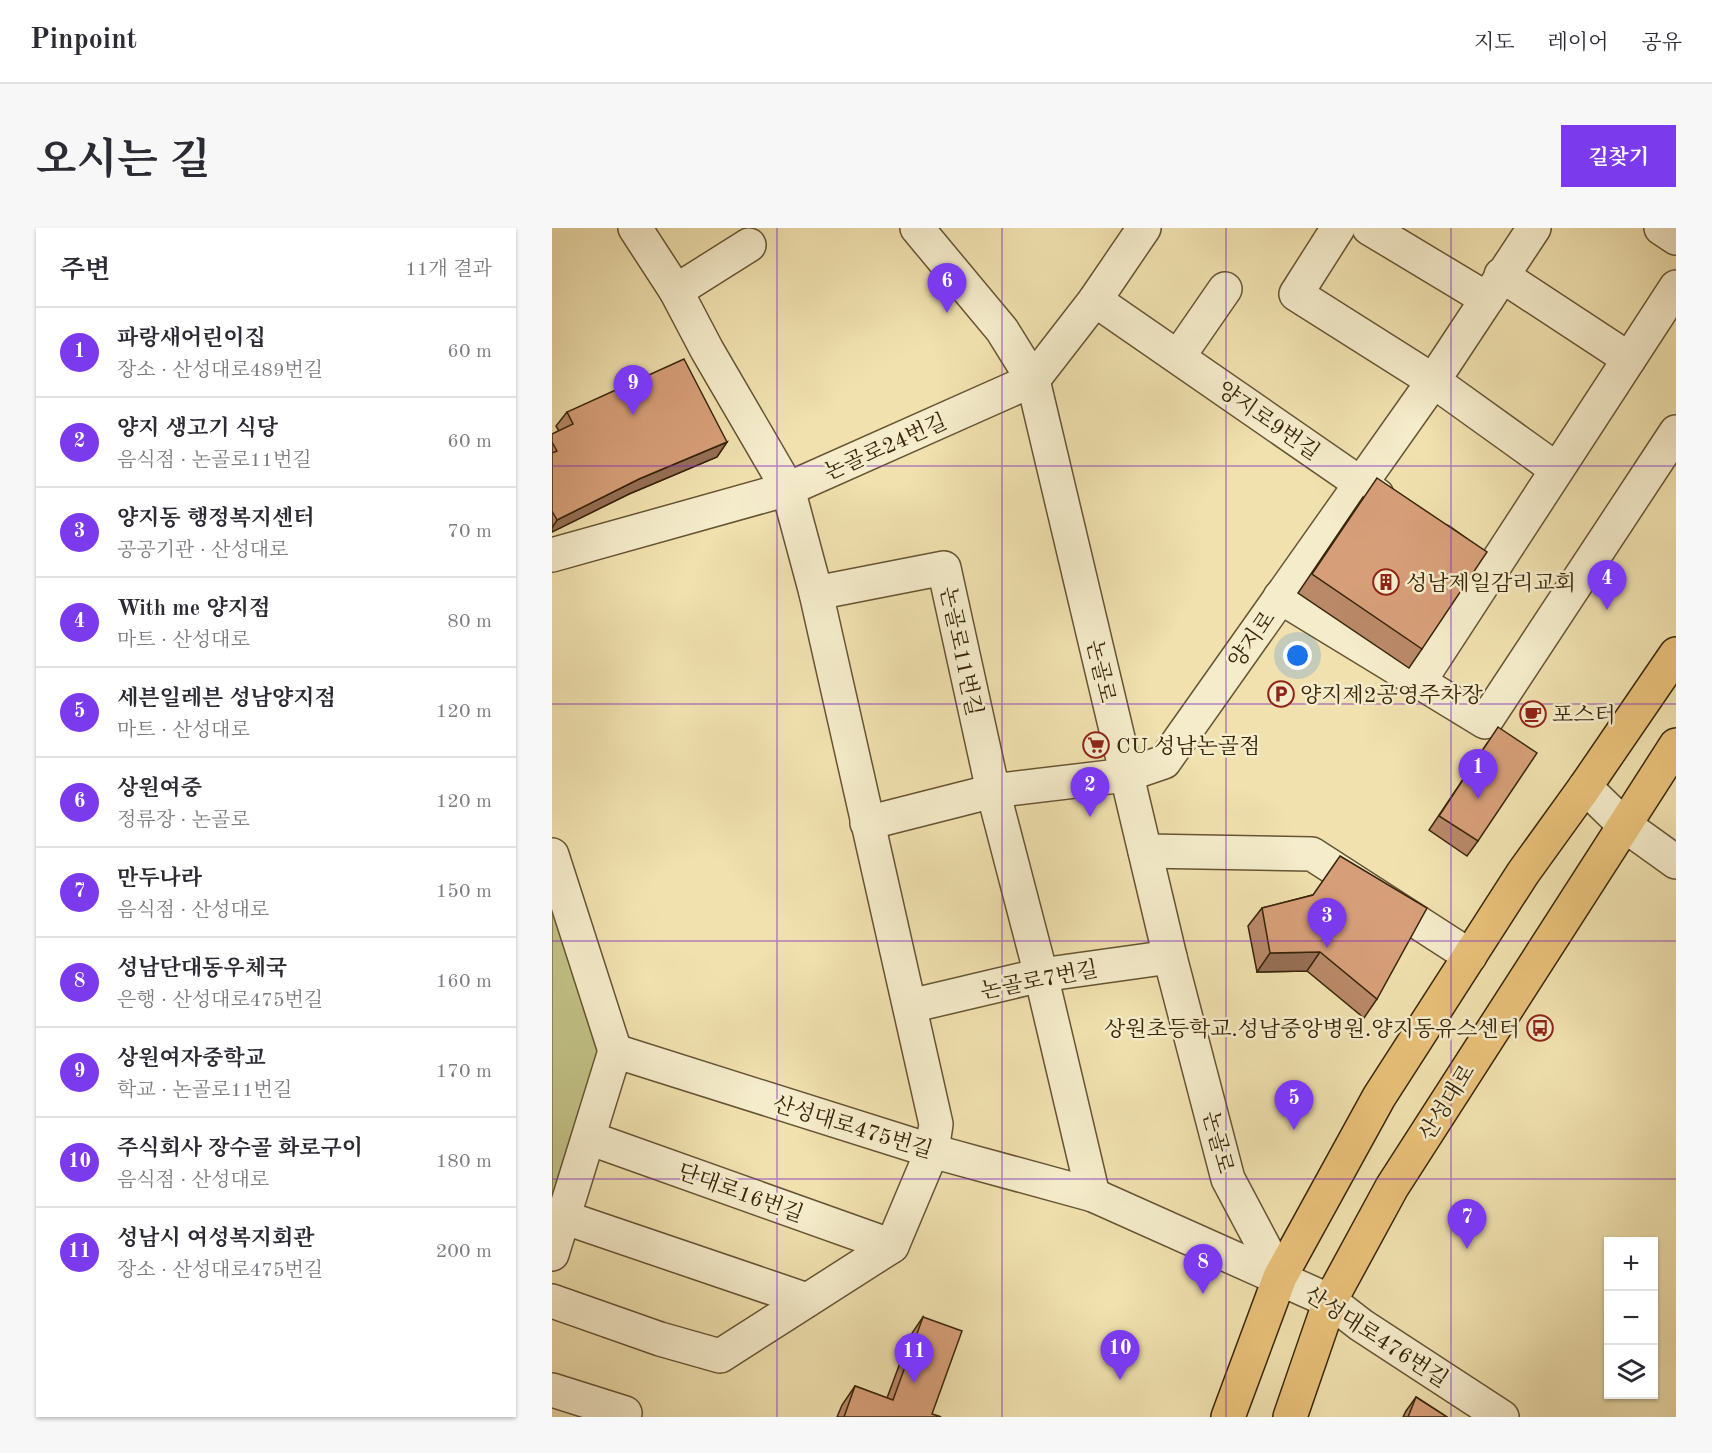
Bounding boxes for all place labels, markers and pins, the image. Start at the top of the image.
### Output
pin: 6 [928,264,966,313]
pin: 9 [614,366,652,415]
pin: 4 [1588,560,1626,610]
building icon: 성남제일감리교회 [1371,567,1401,597]
place label: 성남제일감리교회 [1406,572,1576,595]
parking icon: 양지제2공영주차장 [1266,679,1296,709]
place label: 양지제2공영주차장 [1300,684,1484,707]
cafe icon: 포스터 [1518,699,1548,729]
place label: 포스터 [1552,704,1616,727]
supermarket icon: CU 성남논골점 [1081,730,1111,760]
place label: CU 성남논골점 [1116,735,1260,758]
pin: 1 [1458,750,1498,799]
pin: 2 [1070,768,1110,817]
pin: 3 [1308,898,1346,948]
bus stop icon: 상원초등학교.성남중앙병원.양지동유스센터 [1525,1013,1555,1043]
place label: 상원초등학교.성남중앙병원.양지동유스센터 [1104,1018,1520,1041]
pin: 5 [1274,1080,1314,1130]
pin: 7 [1448,1200,1486,1249]
pin: 8 [1184,1244,1222,1294]
pin: 10 [1100,1330,1140,1380]
pin: 11 [894,1334,934,1383]

